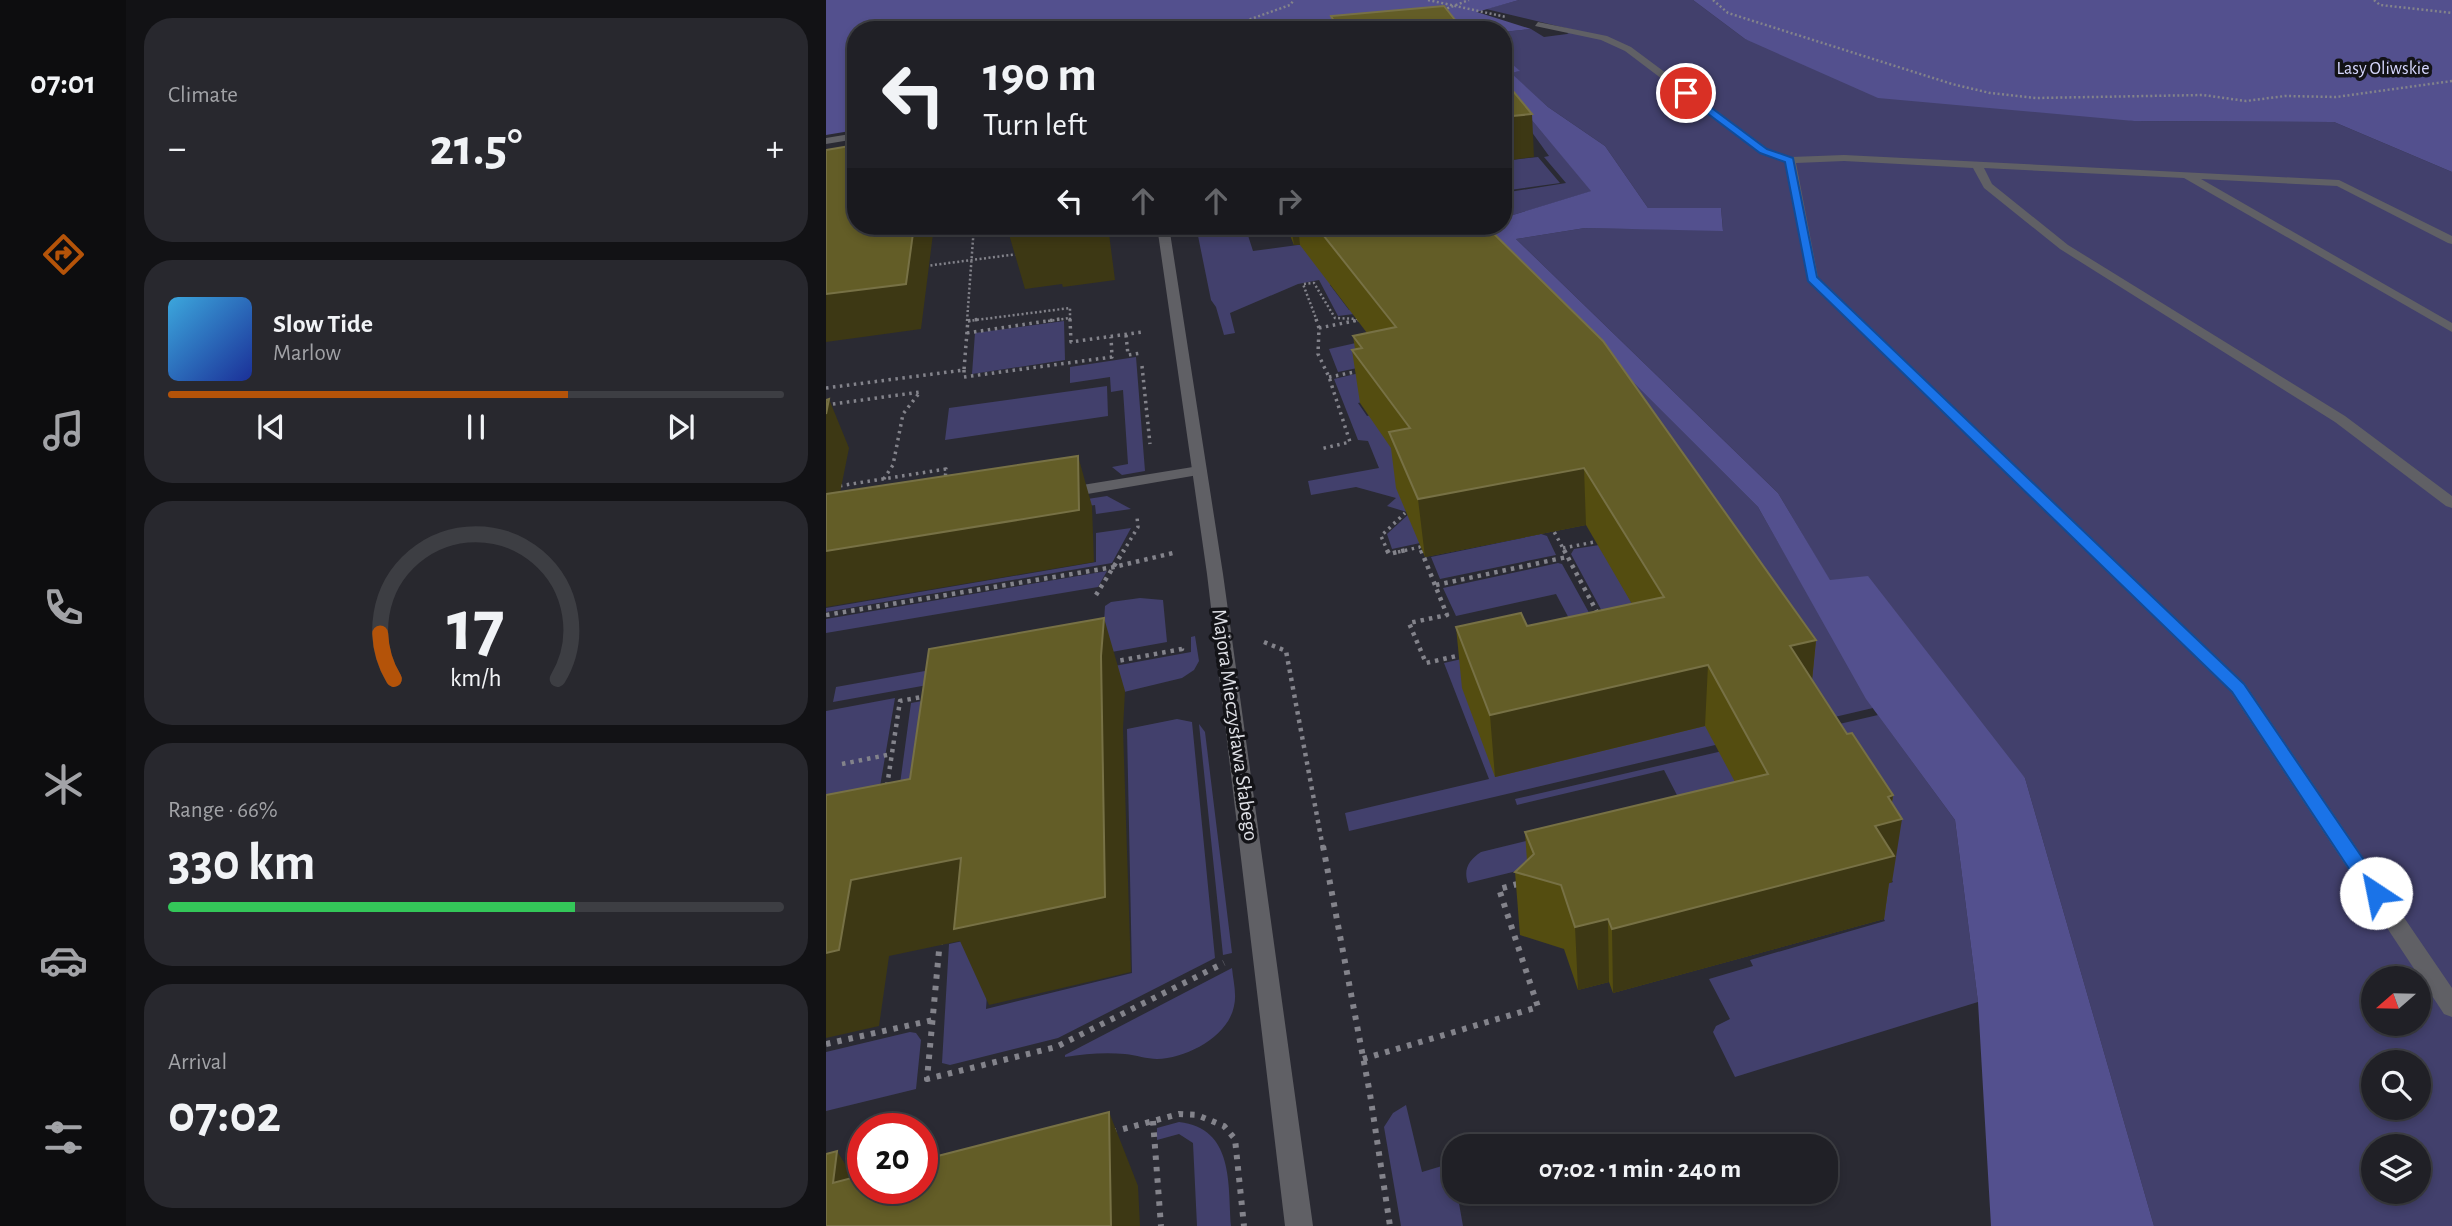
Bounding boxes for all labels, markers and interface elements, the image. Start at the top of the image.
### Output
icon: left [868,49,959,140]
text: 190 m [983,51,1097,100]
park label: Lasy Oliwskie [2337,60,2430,78]
pin [1656,63,1716,123]
text: 07:01 [30,67,96,99]
icon: arrive [1667,74,1705,112]
text: Climate [168,84,238,107]
text: Turn left [983,109,1087,141]
text: 21.5° [430,122,522,174]
text: − [168,130,186,168]
text: + [766,130,784,168]
icon: left [1051,182,1089,220]
icon: ahead [1124,182,1162,220]
icon: ahead [1197,182,1235,220]
icon: right [1270,182,1308,220]
icon: directions [39,230,88,279]
text: Slow Tide [273,311,373,337]
text: Marlow [273,342,341,365]
icon: music [39,406,88,455]
icon: previous [252,408,290,446]
icon: pause [457,408,495,446]
icon: next [662,408,700,446]
icon: phone [39,583,88,632]
text: 17 [447,591,505,664]
street label: Majora Mieczysława Słabego [1208,608,1262,842]
text: km/h [450,666,502,691]
icon: climate [39,760,88,809]
text: Range · 66% [168,799,278,822]
text: 330 km [168,837,315,889]
position arrow [2339,856,2413,930]
icon: car [39,936,88,985]
north arrow [2361,966,2431,1036]
map controls [2361,966,2431,1204]
button: search [2361,1050,2431,1120]
text: Arrival [168,1051,227,1074]
text: 07:02 [168,1089,281,1141]
icon: filters [39,1113,88,1162]
speed limit sign: 20 [847,1113,938,1204]
button: layers [2361,1134,2431,1204]
text: 07:02 · 1 min · 240 m [1539,1156,1741,1182]

